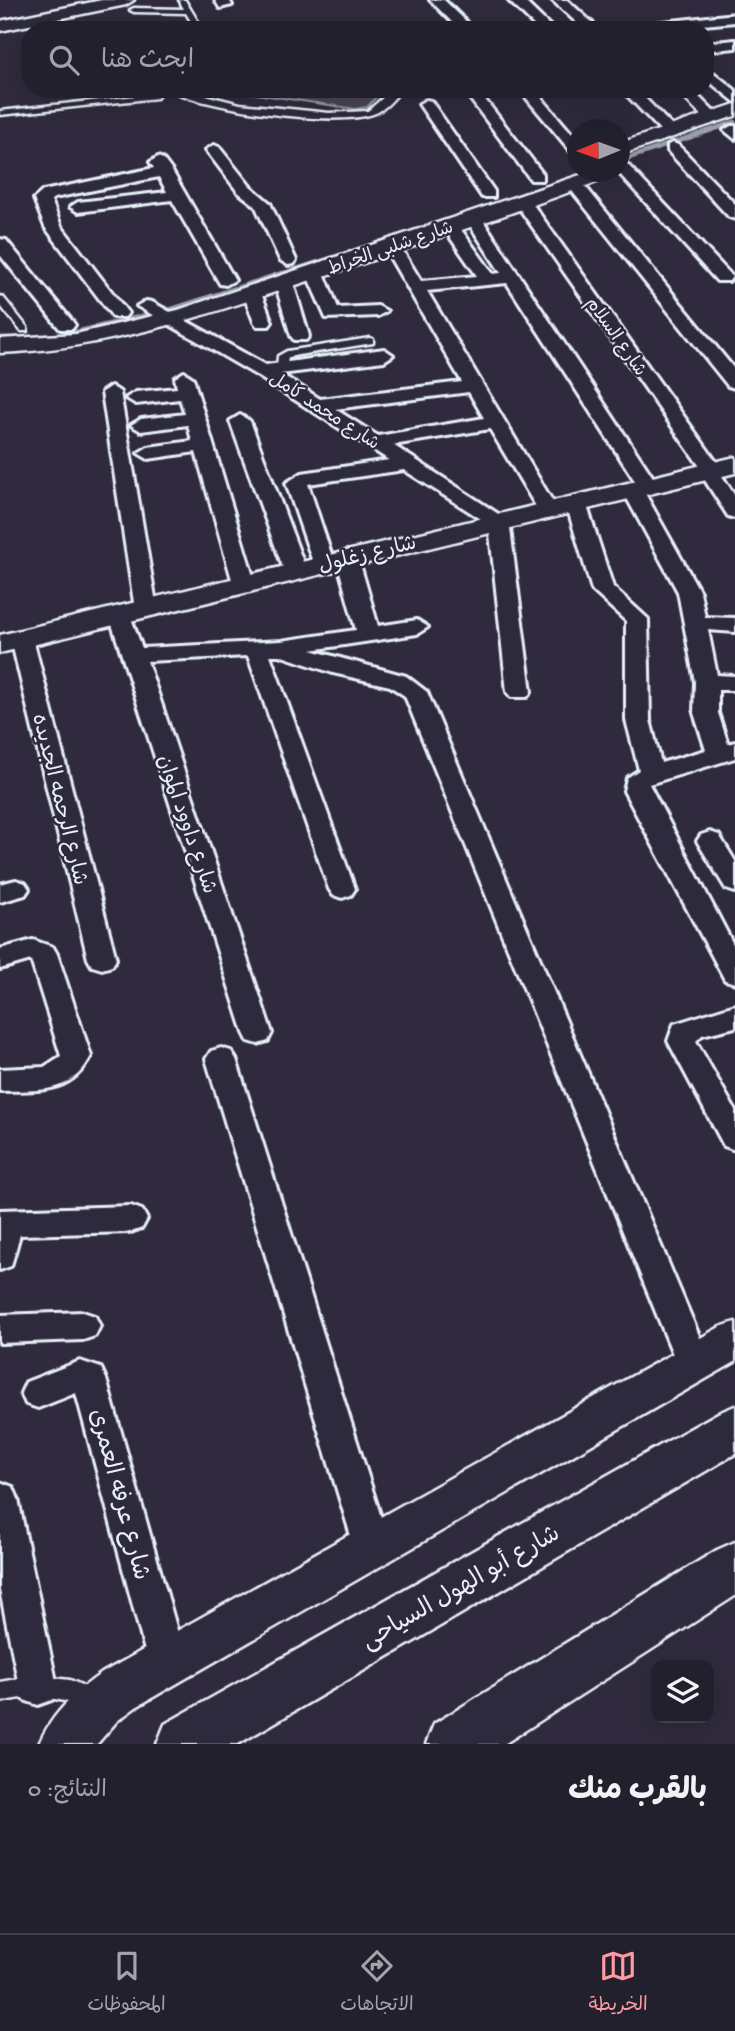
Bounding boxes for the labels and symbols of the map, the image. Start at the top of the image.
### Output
north arrow [567,119,630,182]
street label: شارع شلبى الخراط [325,218,456,281]
street label: شارع السلام [579,294,650,381]
street label: شارع محمد كامل [265,369,383,455]
street label: شارع زغلول [316,532,419,581]
street label: شارع الرحمه الجديده [24,712,91,888]
street label: شارع داوود الموان [149,752,220,898]
street label: شارع عرفه العمرى [81,1406,154,1584]
street label: شارع أبو الهول السياحى [355,1517,566,1658]

